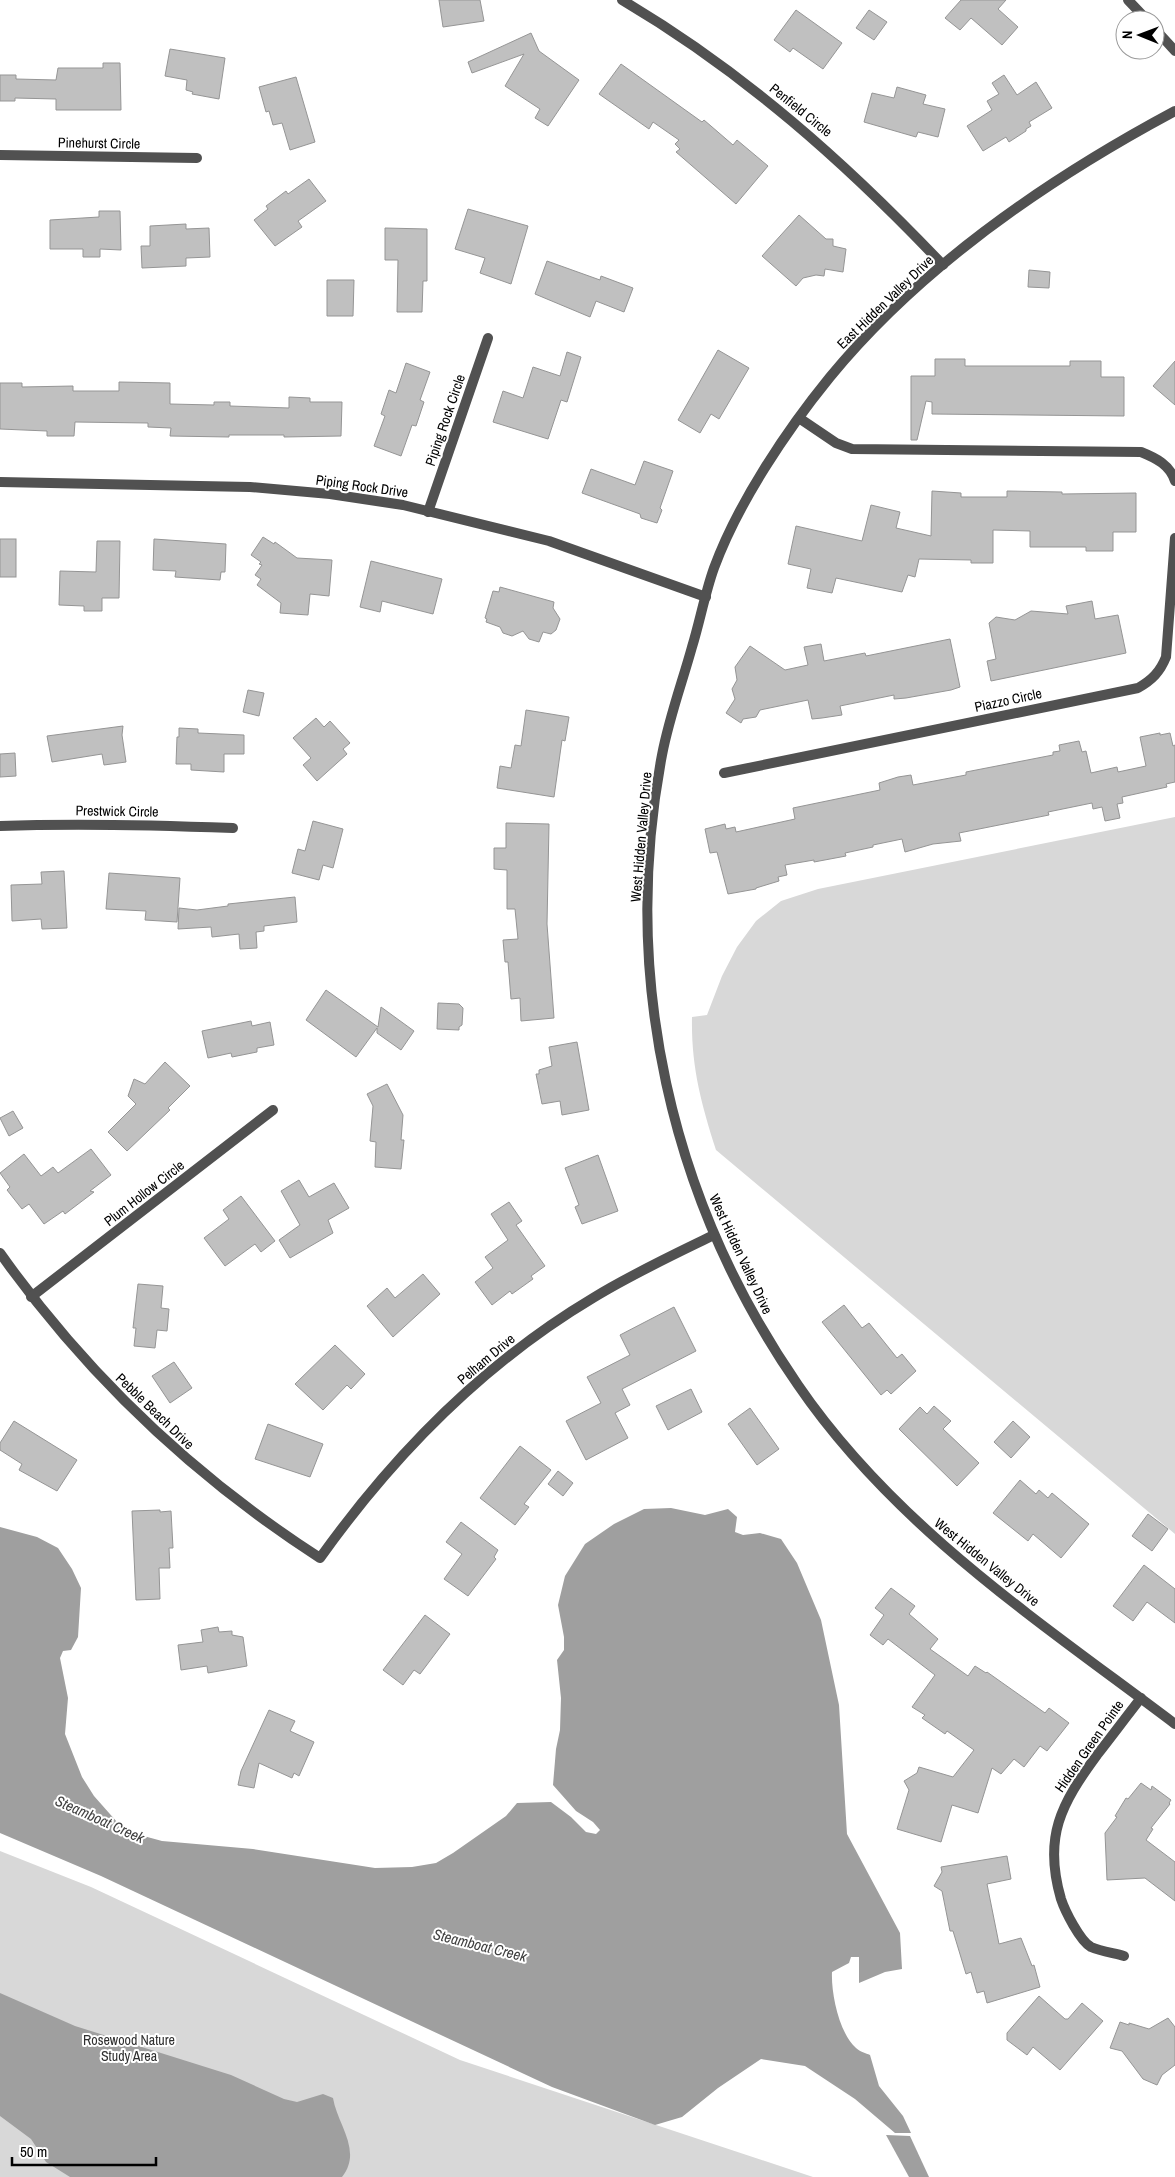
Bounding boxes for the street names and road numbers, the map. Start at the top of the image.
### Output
street label: Penfield Circle [766,79,836,141]
street label: Pinehurst Circle [58,133,140,153]
street label: East Hidden Valley Drive [833,251,937,353]
street label: Piping Rock Circle [421,372,469,468]
street label: Piping Rock Drive [315,471,409,501]
street label: Piazzo Circle [973,684,1043,716]
street label: West Hidden Valley Drive [626,771,656,903]
street label: Prestwick Circle [75,801,159,821]
street label: Plum Hollow Circle [100,1156,188,1230]
street label: West Hidden Valley Drive [705,1191,777,1317]
street label: Pelham Drive [454,1330,518,1388]
street label: Pebble Beach Drive [112,1369,198,1453]
street label: West Hidden Valley Drive [931,1514,1043,1610]
street label: Hidden Green Pointe [1051,1696,1127,1796]

